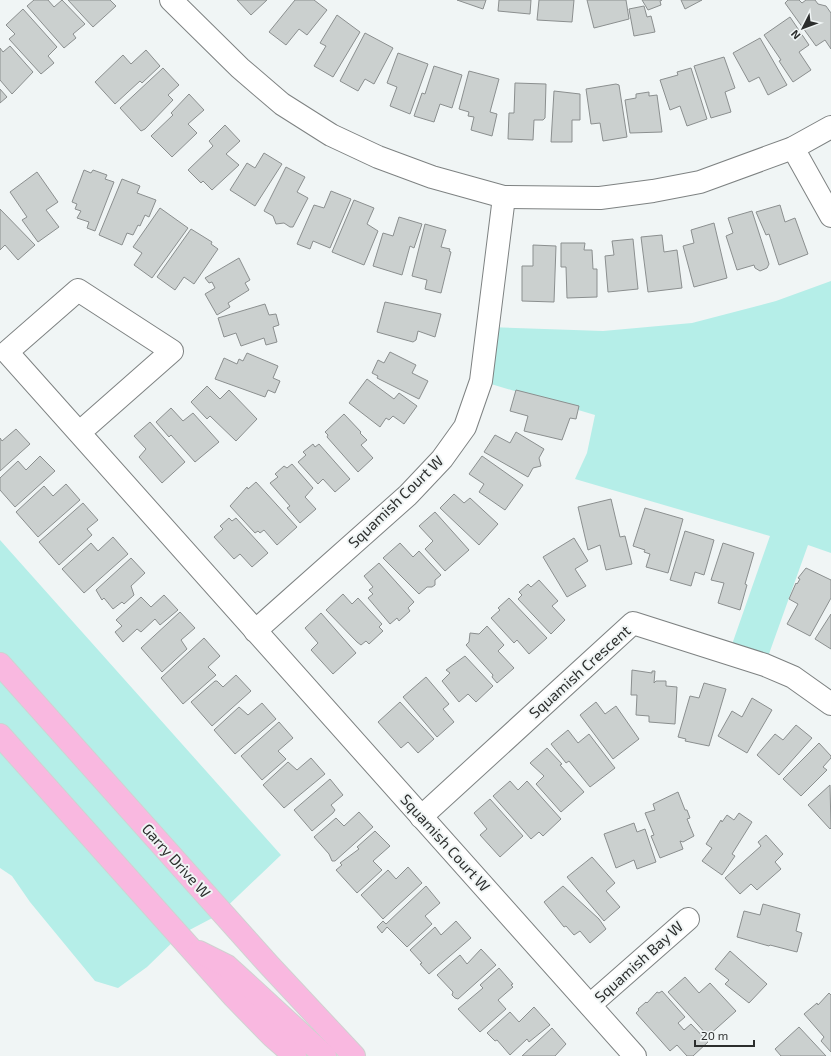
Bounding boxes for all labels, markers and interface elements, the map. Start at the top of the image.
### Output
north arrow [783,8,823,48]
text: N [788,28,803,42]
street label: Squamish Court W [344,451,447,551]
street label: Squamish Crescent [525,621,634,721]
street label: Squamish Court W [397,790,494,895]
street label: Garry Drive W [139,820,215,901]
street label: Squamish Bay W [590,917,686,1006]
scale bar [695,1022,754,1048]
text: 20 m [701,1028,728,1042]

